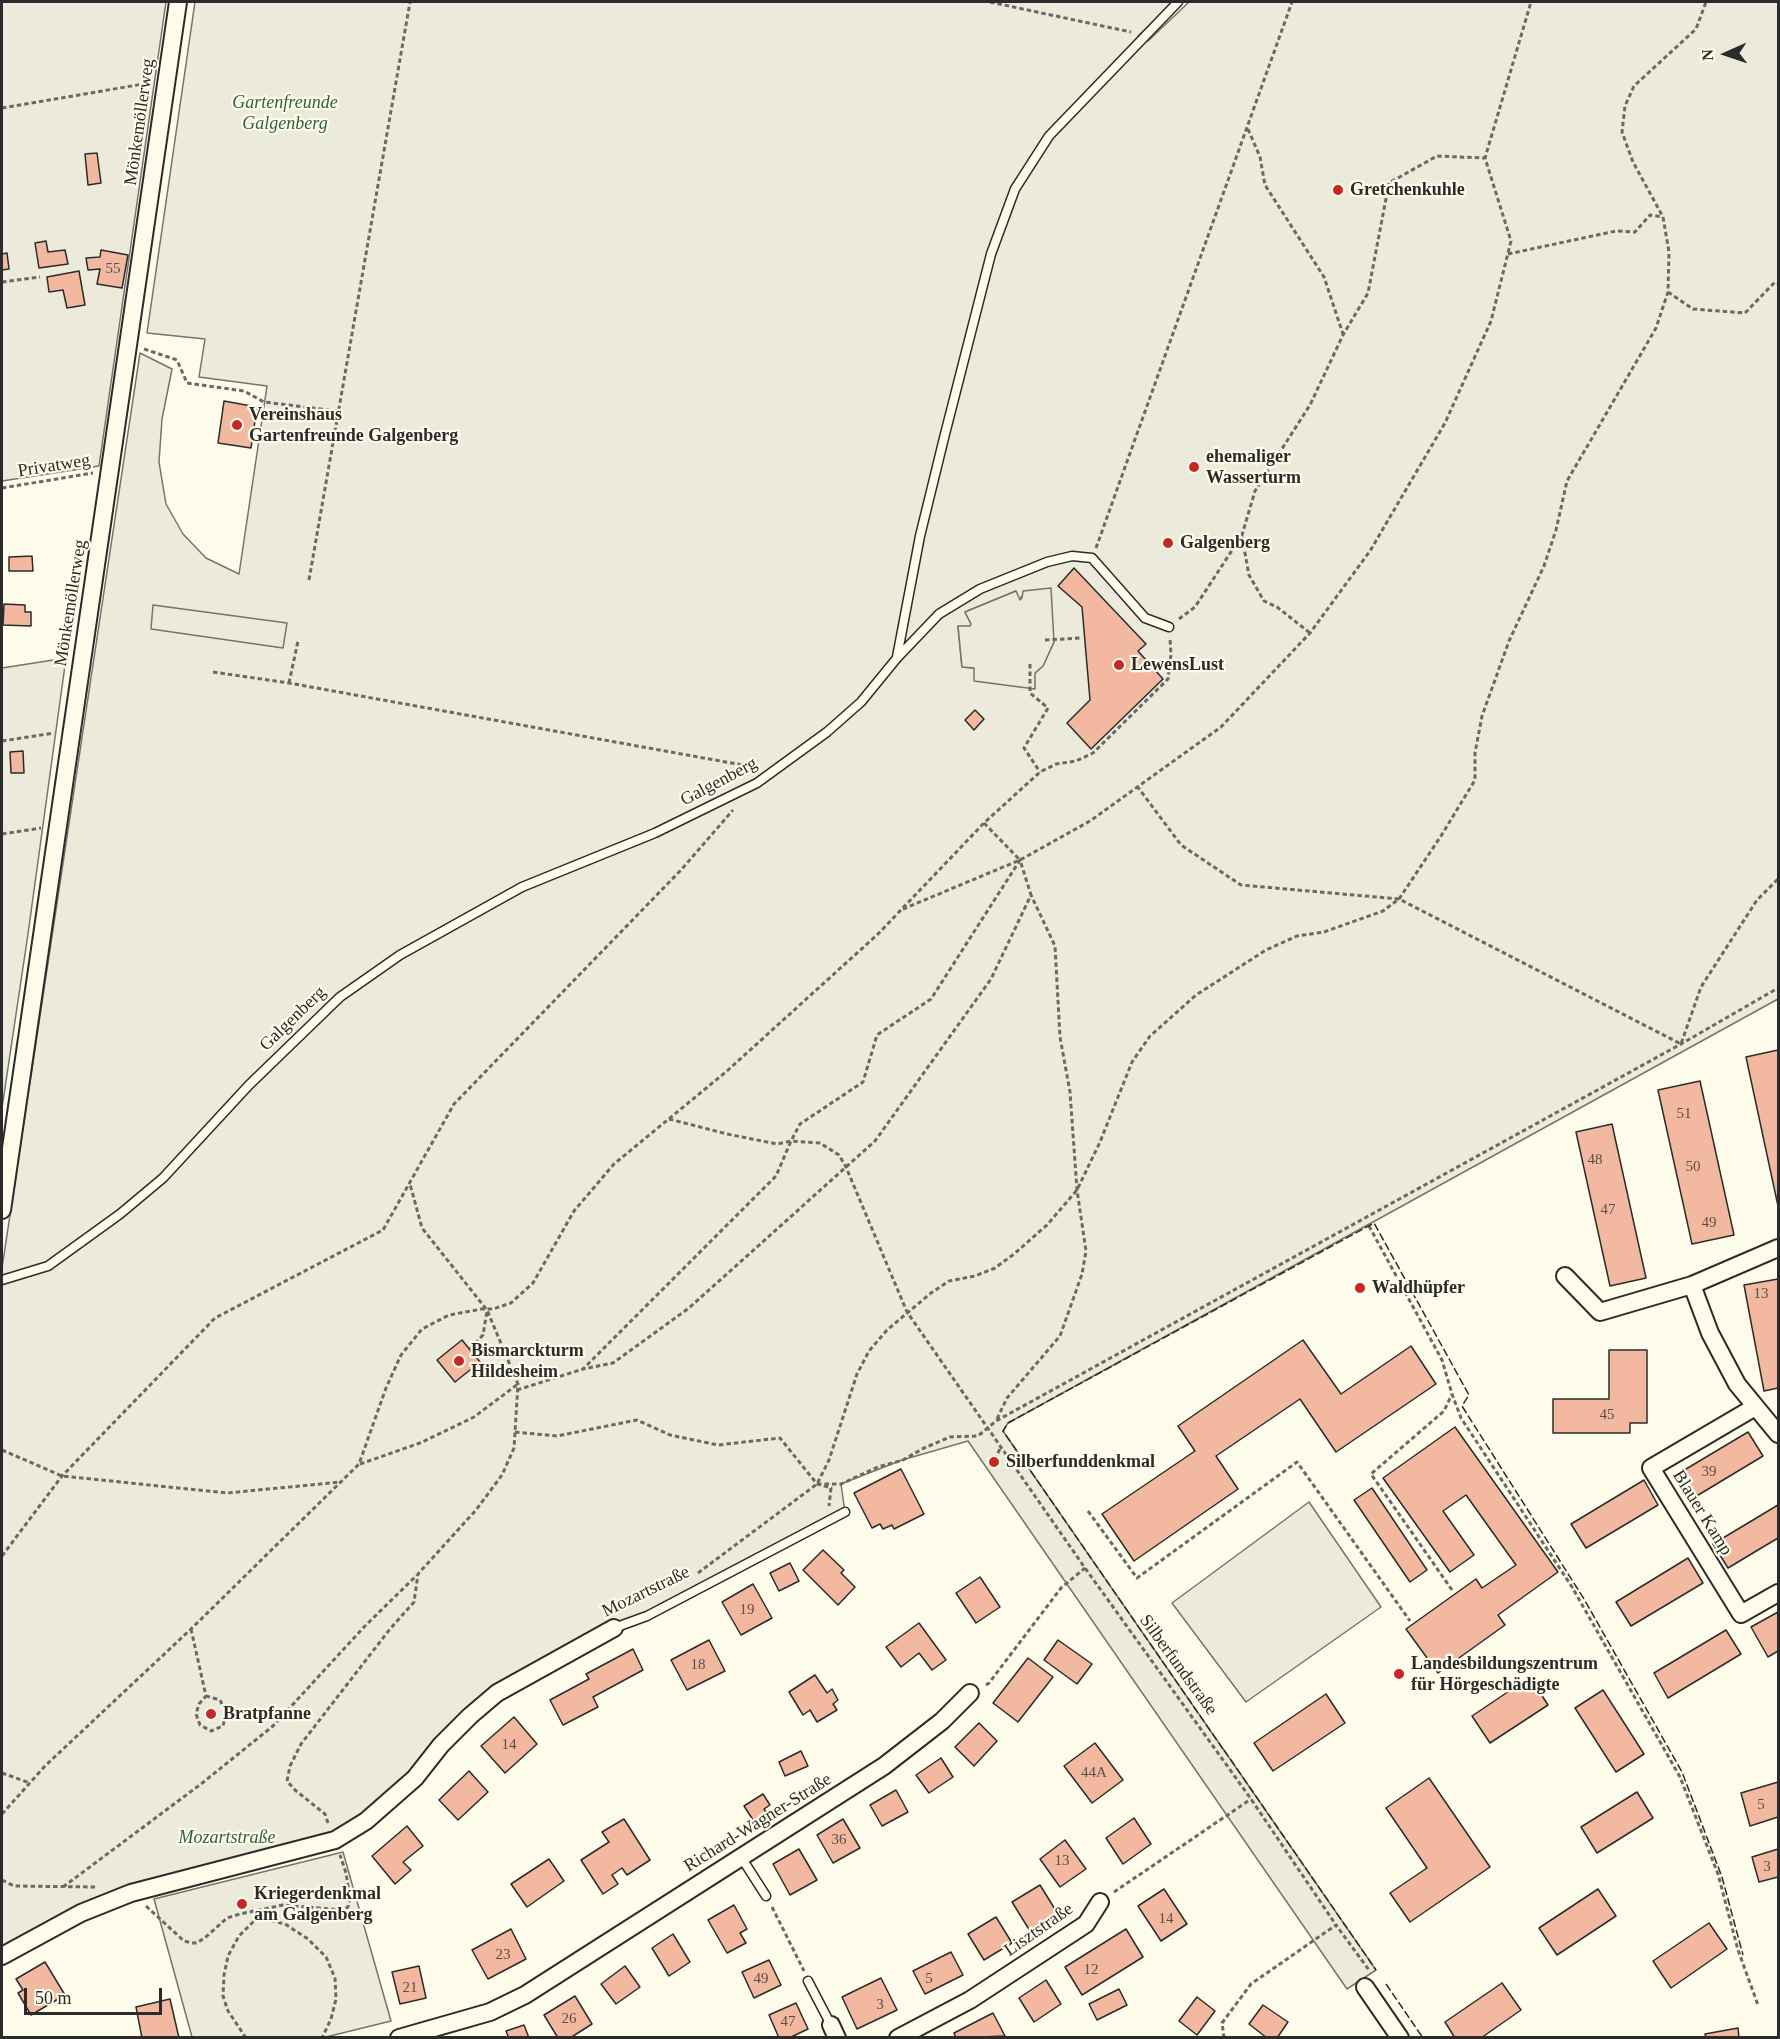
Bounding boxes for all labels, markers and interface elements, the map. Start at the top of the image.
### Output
north arrow [1696,24,1756,84]
text: N [1699,49,1716,61]
street label: Mönkemöllerweg [120,57,160,187]
park label: Gartenfreunde Galgenberg [232,92,338,134]
place label: Gretchenkuhle [1350,179,1465,201]
marker: Gretchenkuhle [1331,183,1345,197]
house number: 55 [106,260,120,278]
place label: Vereinshaus Gartenfreunde Galgenberg [249,404,458,446]
marker: Vereinshaus Gartenfreunde Galgenberg [230,418,244,432]
place label: ehemaliger Wasserturm [1206,446,1301,488]
street label: Privatweg [16,450,92,482]
marker: ehemaliger Wasserturm [1187,460,1201,474]
place label: Galgenberg [1180,532,1270,554]
marker: Galgenberg [1161,536,1175,550]
street label: Mönkemöllerweg [50,538,92,668]
place label: LewensLust [1131,654,1224,676]
marker: LewensLust [1112,658,1126,672]
street label: Galgenberg [677,753,761,811]
street label: Galgenberg [255,982,331,1056]
house number: 51 [1676,1105,1692,1123]
house number: 48 [1588,1151,1602,1169]
house number: 50 [1686,1158,1700,1176]
house number: 47 [1600,1201,1616,1219]
house number: 49 [1702,1214,1716,1232]
place label: Waldhüpfer [1372,1277,1465,1299]
marker: Waldhüpfer [1353,1281,1367,1295]
house number: 13 [1754,1285,1768,1303]
place label: Bismarckturm Hildesheim [471,1340,584,1382]
marker: Bismarckturm Hildesheim [452,1354,466,1368]
house number: 45 [1600,1406,1614,1424]
place label: Silberfunddenkmal [1006,1451,1155,1473]
marker: Silberfunddenkmal [987,1455,1001,1469]
house number: 39 [1702,1463,1716,1481]
street label: Blauer Kamp [1667,1466,1737,1560]
street label: Mozartstraße [599,1561,693,1623]
house number: 19 [740,1601,754,1619]
street label: Silberfundstraße [1134,1611,1222,1719]
place label: Landesbildungszentrum für Hörgeschädigte [1411,1653,1598,1696]
house number: 18 [690,1656,706,1674]
marker: Landesbildungszentrum für Hörgeschädigte [1392,1667,1406,1681]
place label: Bratpfanne [223,1703,311,1725]
marker: Bratpfanne [204,1707,218,1721]
house number: 14 [502,1736,516,1754]
house number: 44A [1081,1764,1107,1782]
street label: Richard-Wagner-Straße [680,1769,836,1877]
house number: 5 [1757,1796,1765,1814]
park label: Mozartstraße [178,1827,276,1849]
house number: 36 [832,1831,846,1849]
house number: 13 [1054,1852,1070,1870]
house number: 3 [1763,1858,1771,1876]
place label: Kriegerdenkmal am Galgenberg [254,1883,381,1926]
marker: Kriegerdenkmal am Galgenberg [235,1897,249,1911]
street label: Lisztstraße [1000,1899,1078,1961]
house number: 14 [1158,1910,1174,1928]
house number: 23 [496,1946,510,1964]
house number: 12 [1084,1961,1098,1979]
house number: 49 [754,1970,768,1988]
house number: 5 [925,1970,933,1988]
scale bar [27,1976,165,2014]
house number: 21 [402,1979,418,1997]
text: 50 m [35,1988,72,2008]
house number: 3 [876,1996,884,2014]
house number: 26 [562,2010,576,2028]
house number: 47 [780,2013,796,2031]

